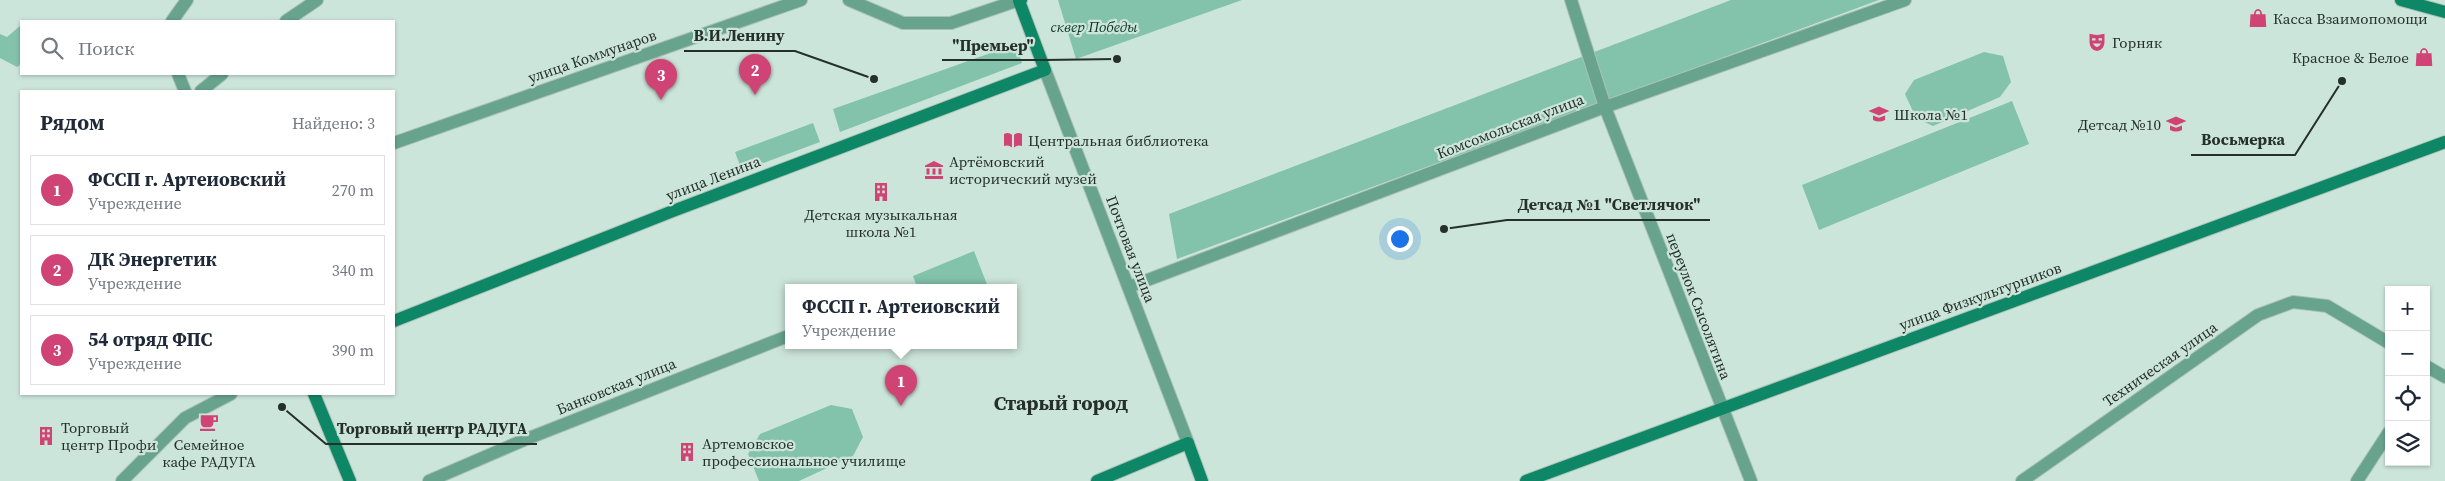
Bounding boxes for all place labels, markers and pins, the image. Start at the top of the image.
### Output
shop icon: Касса Взаимопомощи [2247,7,2269,29]
place label: Касса Взаимопомощи [2273,8,2428,29]
callout: В.И.Ленину [684,20,795,51]
callout: "Премьер" [942,29,1044,60]
theatre icon: Горняк [2086,31,2108,53]
place label: Горняк [2112,32,2163,53]
shop icon: Красное & Белое [2413,46,2435,68]
place label: Красное & Белое [2292,47,2409,68]
pin: 2 [739,54,771,95]
pin: 3 [645,59,677,100]
school or university icon: Школа №1 [1868,103,1890,125]
place label: Школа №1 [1894,104,1968,125]
school or university icon: Детсад №10 [2165,113,2187,135]
place label: Детсад №10 [2078,114,2161,135]
callout: Восьмерка [2191,124,2295,155]
library icon: Центральная библиотека [1002,129,1024,151]
place label: Центральная библиотека [1028,130,1209,151]
place label: Артёмовский исторический музей [949,151,1097,189]
museum icon: Артёмовский исторический музей [923,159,945,181]
building icon: Детская музыкальная школа №1 [870,181,892,203]
callout: Детсад №1 "Светлячок" [1507,189,1710,220]
place label: Детская музыкальная школа №1 [804,204,958,242]
pin: 1 [885,365,917,406]
cafe icon: Семейное кафе РАДУГА [198,411,220,433]
callout: Торговый центр РАДУГА [326,413,537,444]
place label: Торговый центр Профи [61,417,157,455]
building icon: Торговый центр Профи [35,425,57,447]
place label: Артемовское профессиональное училище [702,433,906,471]
place label: Семейное кафе РАДУГА [162,434,256,472]
building icon: Артемовское профессиональное училище [676,441,698,463]

